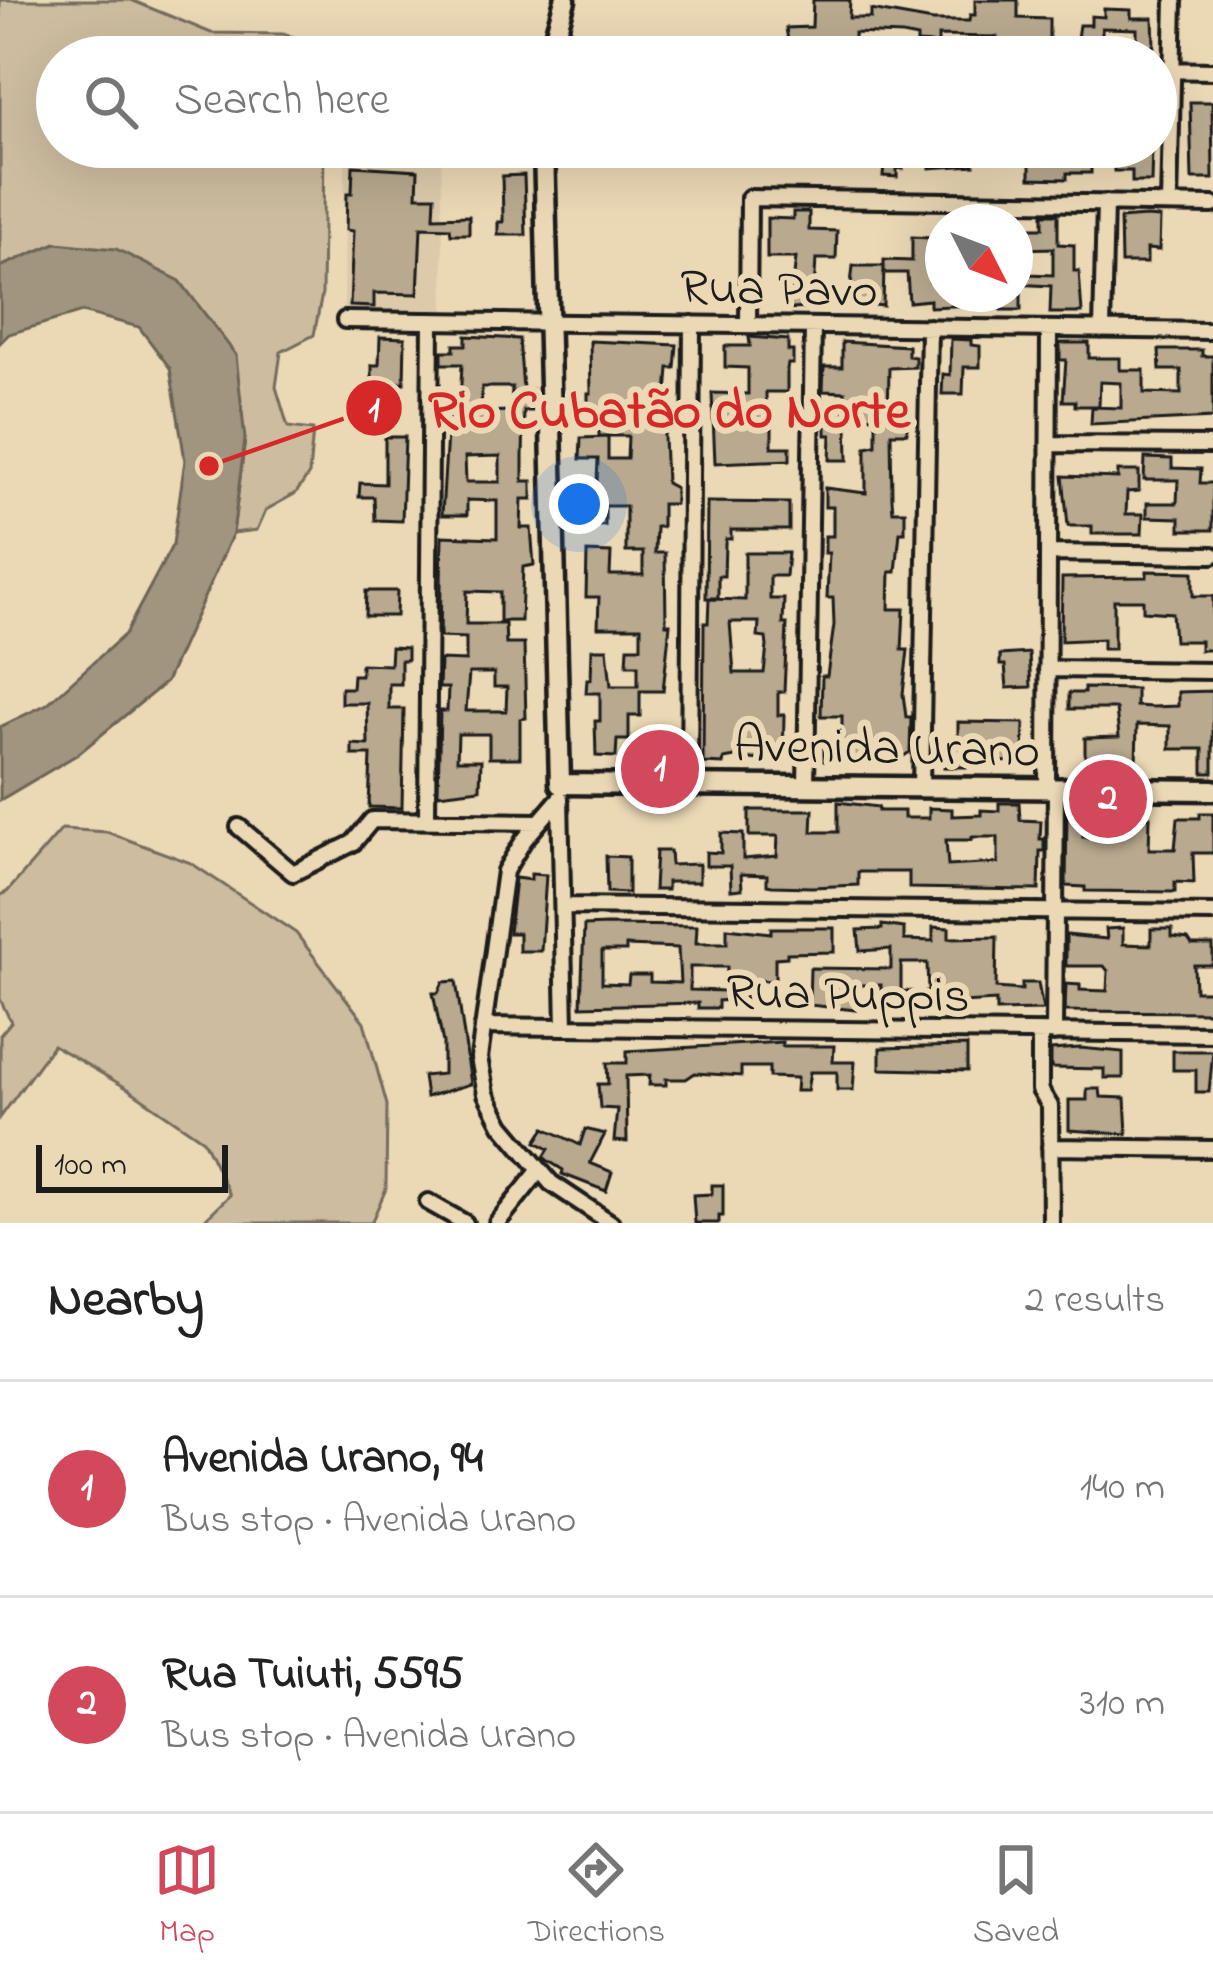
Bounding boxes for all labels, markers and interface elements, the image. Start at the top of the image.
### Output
search box [36,36,1177,168]
icon: search [78,69,144,135]
text: Search here [174,69,390,135]
north arrow [925,204,1033,312]
street label: Rua Pavo [679,252,878,331]
callout: Rio Cubatão do Norte [344,363,934,453]
text: Rio Cubatão do Norte [428,375,912,453]
text: 1 [368,385,380,438]
your location [549,474,609,534]
street label: Avenida Urano [733,710,1041,791]
pin: 1 [621,724,699,814]
pin: 2 [1069,754,1147,844]
street label: Rua Puppis [725,957,970,1036]
scale bar [36,1139,228,1192]
text: 100 m [54,1142,127,1190]
text: Nearby [48,1264,204,1339]
text: 2 results [1025,1273,1165,1330]
text: Avenida Urano, 94 [162,1427,483,1493]
text: 1 [81,1460,93,1517]
text: 140 m [1080,1460,1165,1517]
text: Bus stop · Avenida Urano [162,1493,576,1550]
text: Rua Tuiuti, 5595 [162,1643,463,1709]
text: 2 [77,1676,97,1733]
text: 310 m [1080,1676,1165,1733]
text: Bus stop · Avenida Urano [162,1709,576,1766]
tab: Map [154,1837,220,1957]
tab: Directions [528,1837,665,1957]
tab: Saved [973,1837,1059,1957]

